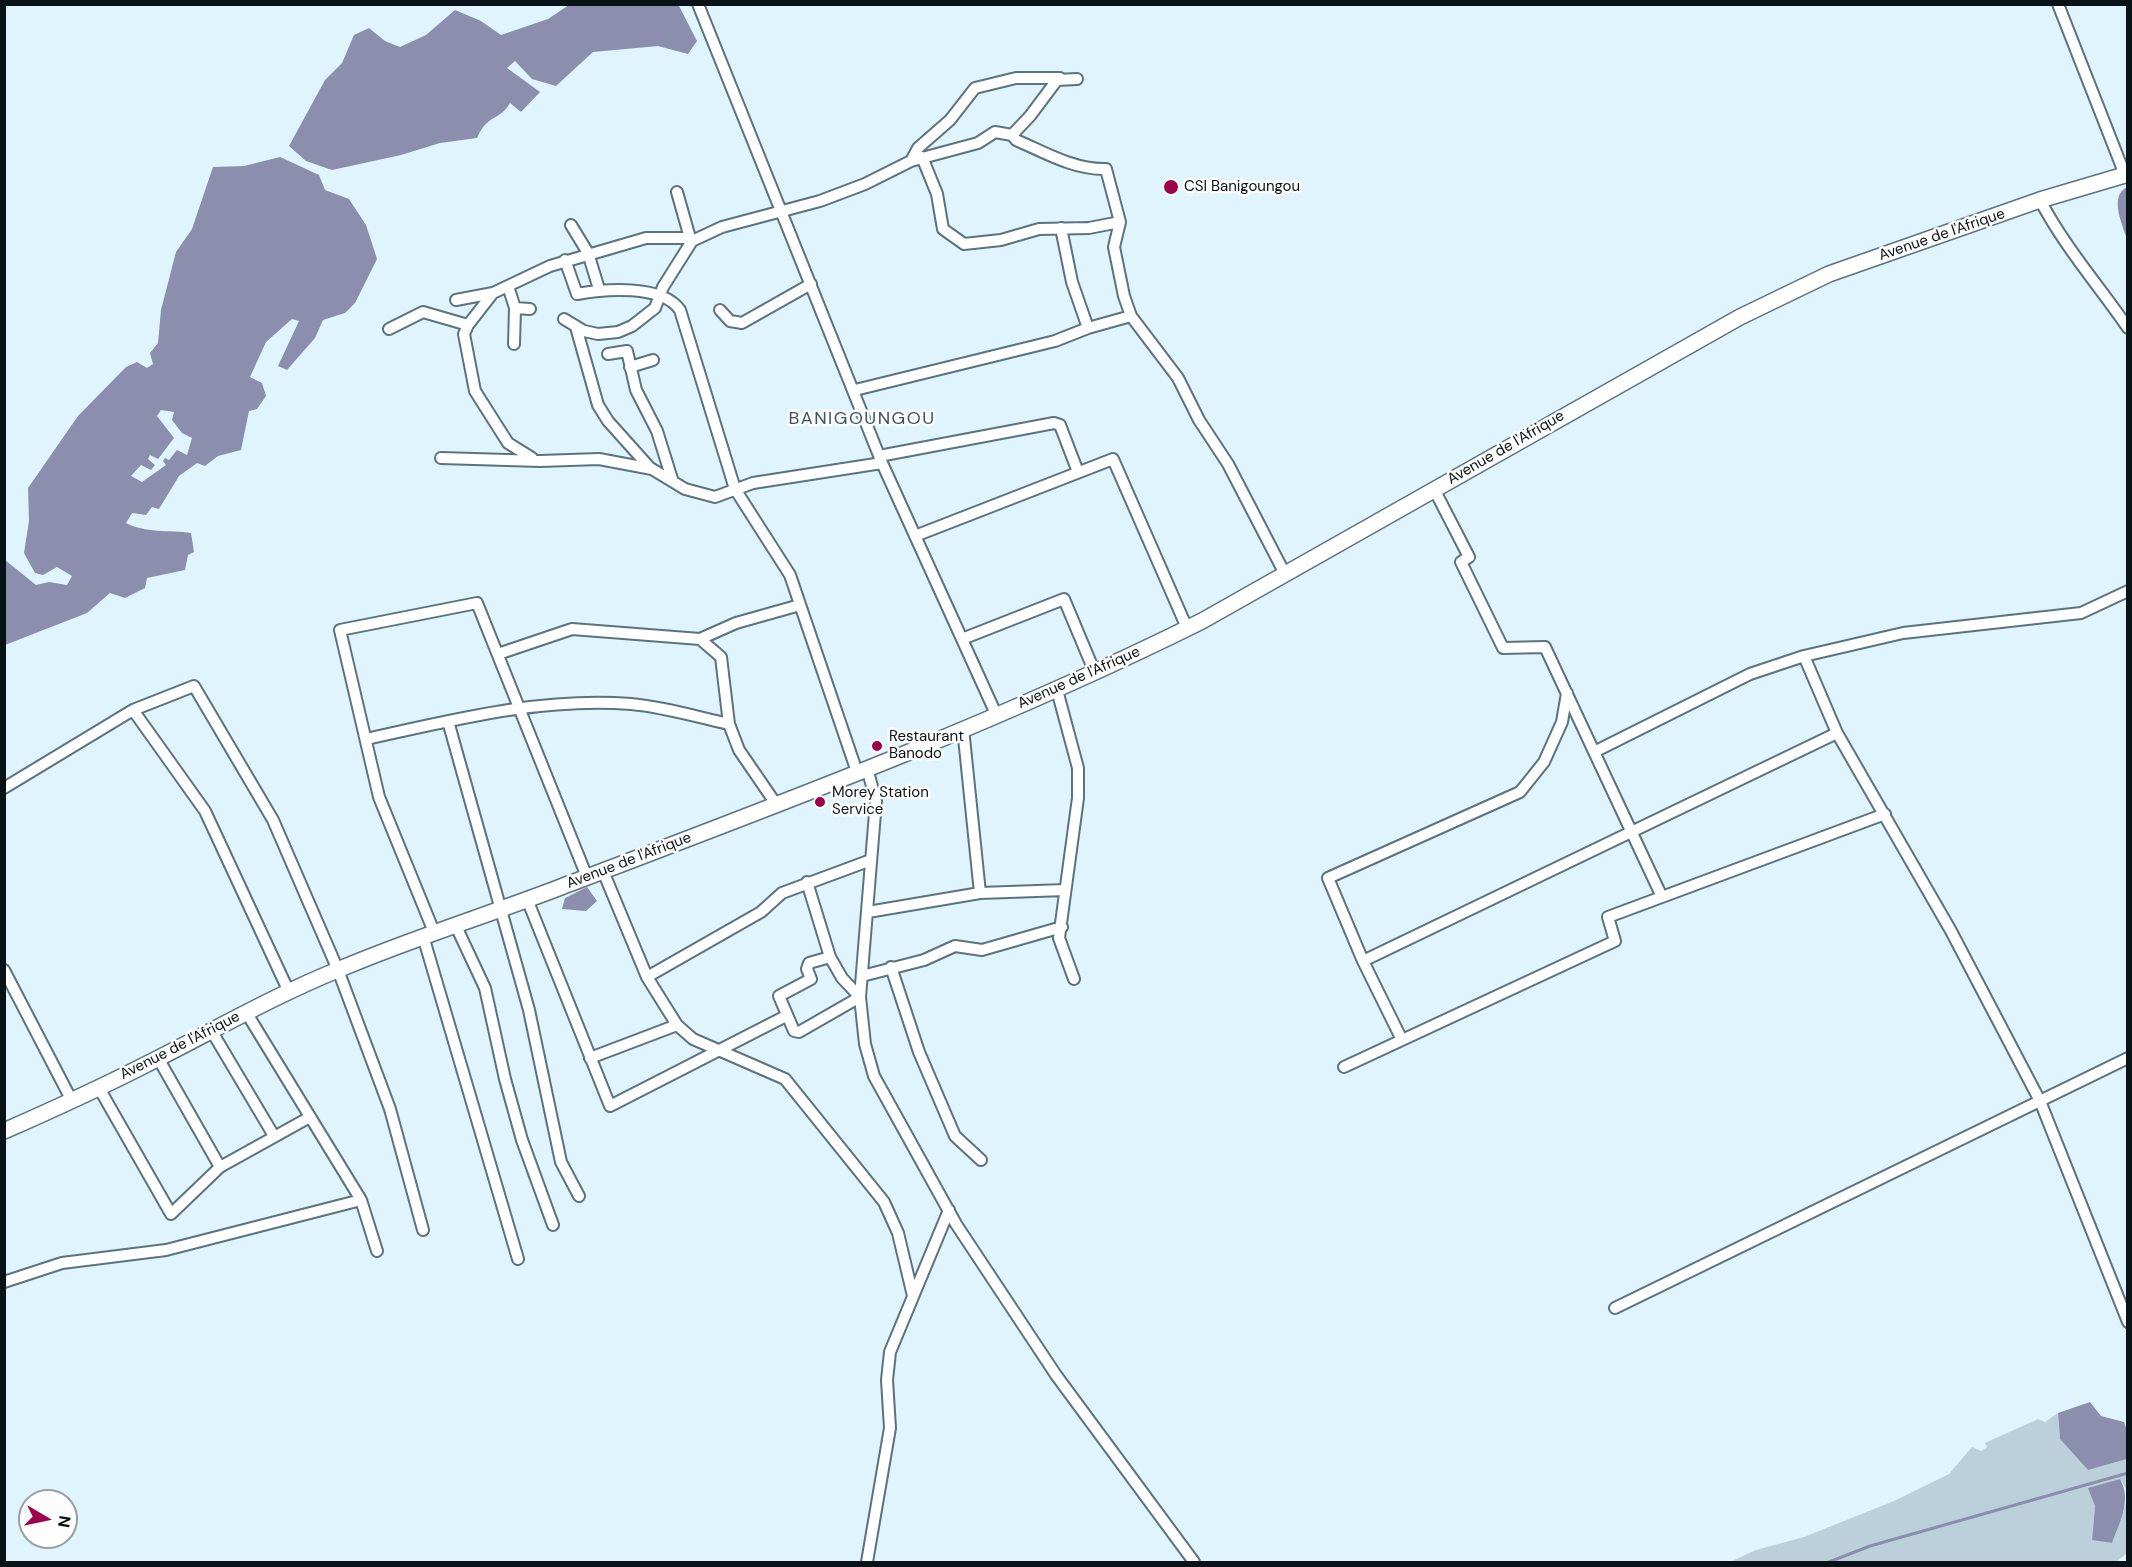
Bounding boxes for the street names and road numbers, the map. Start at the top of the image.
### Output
street label: Avenue de l'Afrique [1877,205,2007,265]
street label: Avenue de l'Afrique [1444,407,1568,489]
street label: Avenue de l'Afrique [1015,643,1143,713]
street label: Avenue de l'Afrique [564,829,694,893]
street label: Avenue de l'Afrique [117,1008,243,1084]

